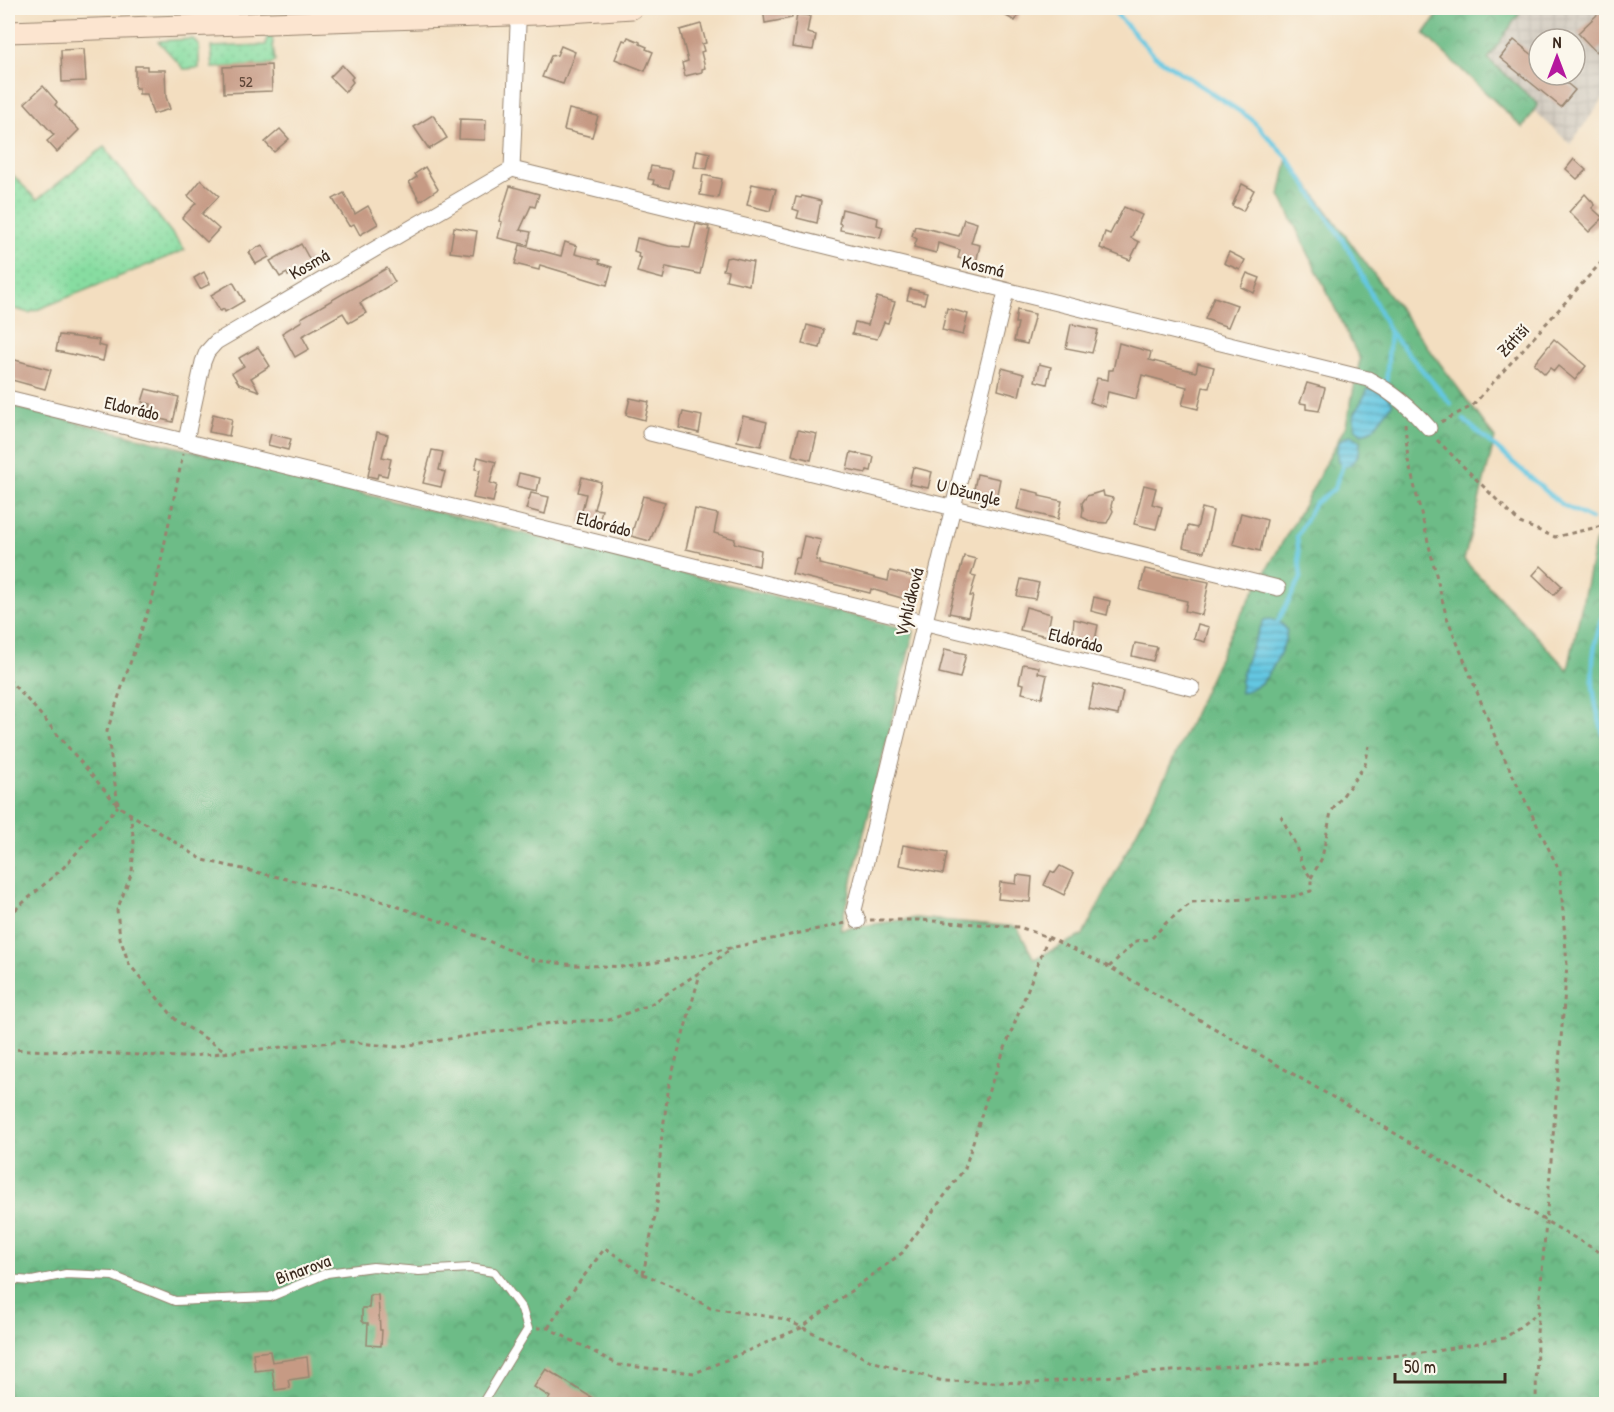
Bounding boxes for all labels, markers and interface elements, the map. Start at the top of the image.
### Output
north arrow [1527,27,1587,87]
text: N [1553,31,1562,53]
house number: 52 [239,71,253,92]
street label: Kosmá [284,242,334,286]
street label: Kosmá [959,249,1007,283]
street label: Zátiší [1491,318,1535,362]
street label: Eldorádo [102,390,162,426]
street label: U Džungle [934,472,1004,512]
street label: Eldorádo [574,505,634,543]
street label: Vyhlídková [888,565,930,639]
street label: Eldorádo [1046,621,1106,659]
street label: Binarova [272,1248,334,1290]
scale bar [1395,1346,1504,1384]
text: 50 m [1404,1354,1436,1379]

